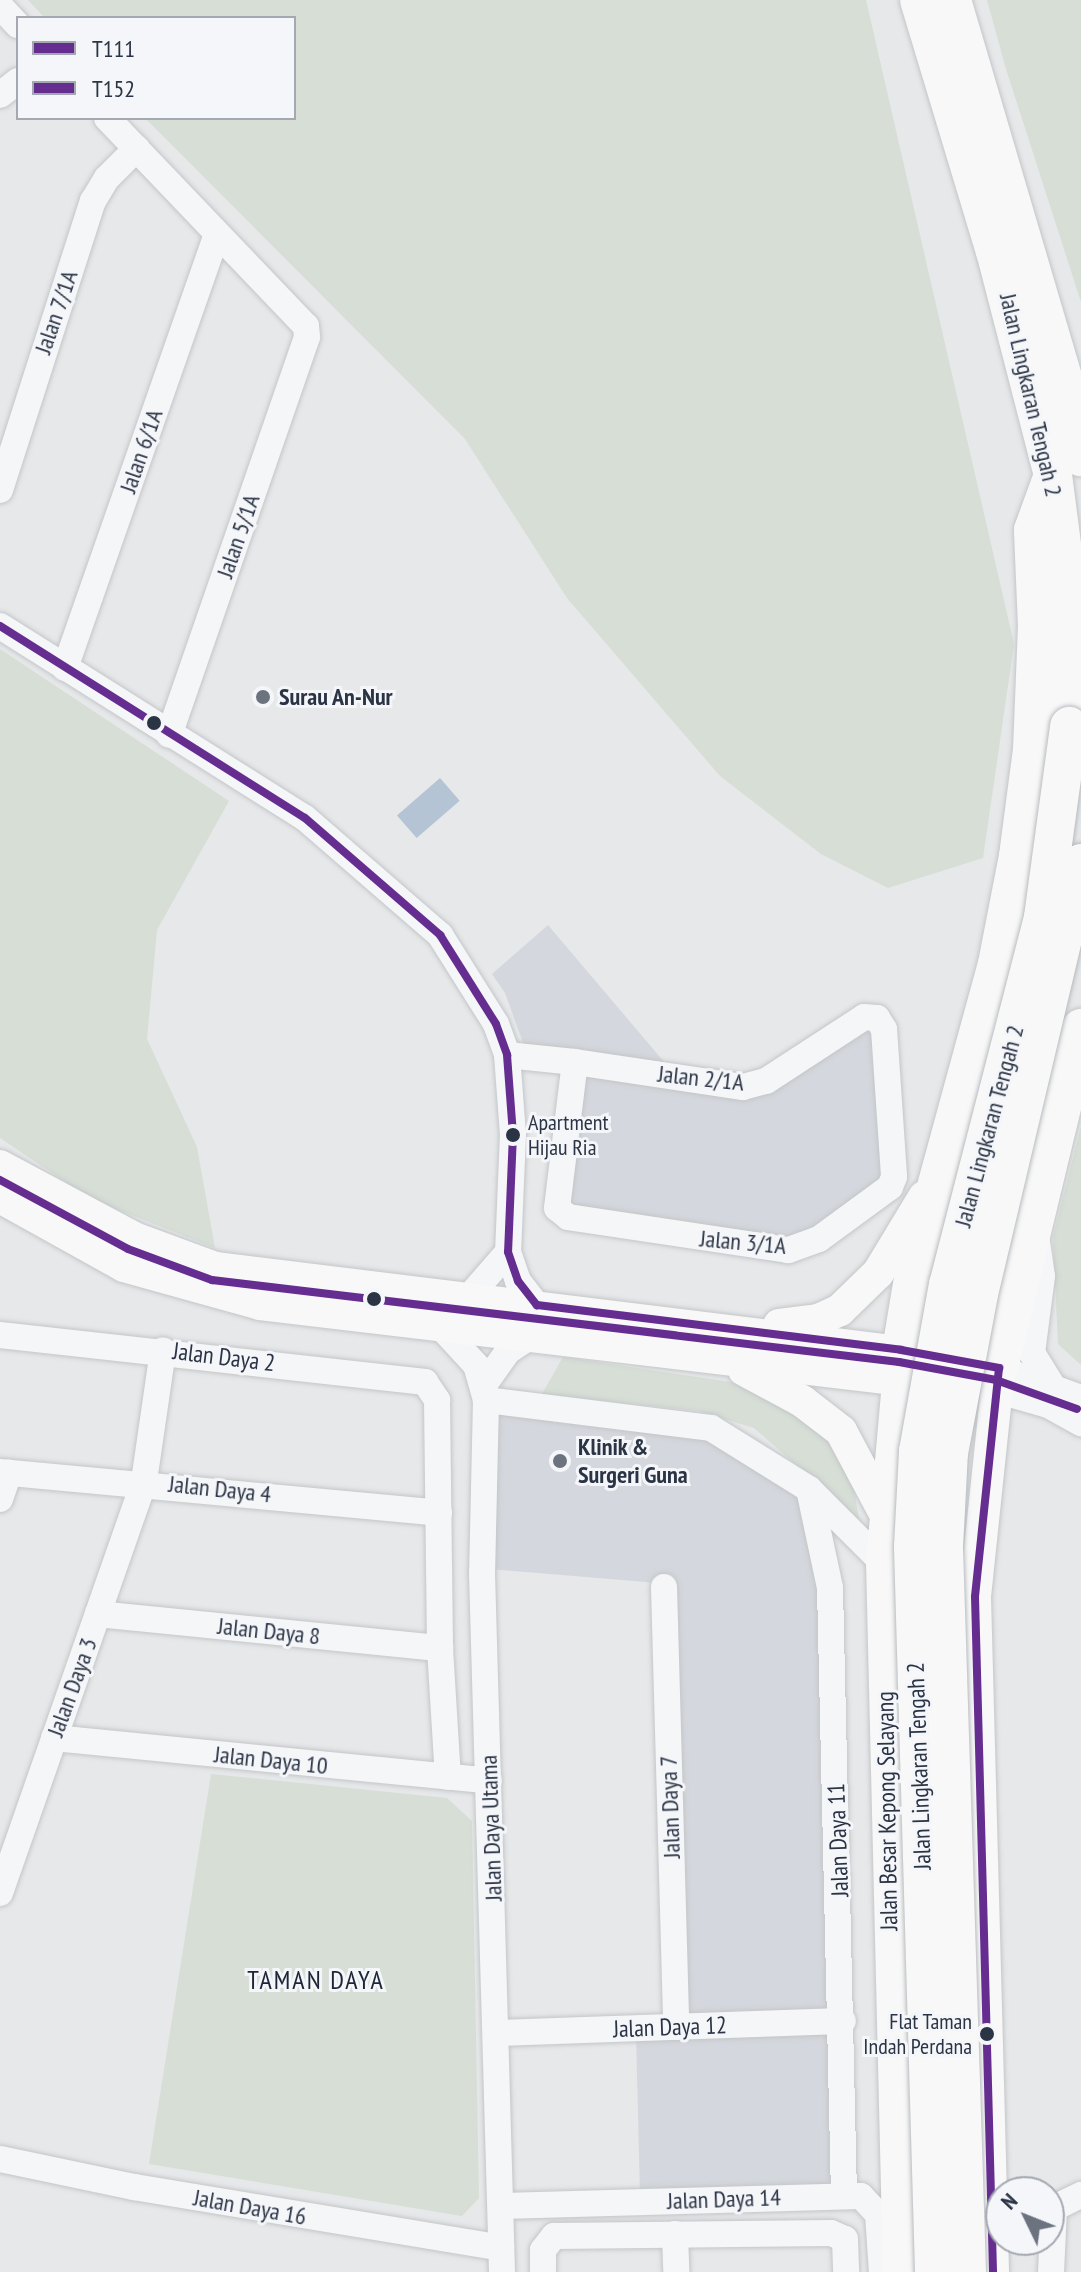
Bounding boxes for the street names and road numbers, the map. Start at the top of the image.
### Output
street label: Jalan 7/1A [28,267,84,357]
street label: Jalan Lingkaran Tengah 2 [994,290,1068,500]
street label: Jalan 6/1A [113,406,169,496]
street label: Jalan 5/1A [210,491,266,581]
street label: Jalan Lingkaran Tengah 2 [948,1022,1030,1230]
street label: Jalan 2/1A [657,1059,745,1097]
street label: Jalan 3/1A [699,1224,787,1260]
street label: Jalan Daya 2 [171,1336,277,1378]
street label: Jalan Daya 4 [167,1469,273,1509]
street label: Jalan Daya 8 [216,1611,322,1651]
street label: Jalan Daya 3 [41,1634,103,1740]
street label: Jalan Lingkaran Tengah 2 [901,1662,937,1870]
street label: Jalan Besar Kepong Selayang [871,1691,903,1931]
street label: Jalan Daya 10 [213,1740,329,1780]
street label: Jalan Daya Utama [474,1755,508,1901]
street label: Jalan Daya 7 [654,1755,686,1859]
street label: Jalan Daya 11 [822,1783,854,1897]
street label: Jalan Daya 12 [613,2011,727,2043]
street label: Jalan Daya 16 [192,2183,308,2231]
street label: Jalan Daya 14 [667,2183,781,2215]

